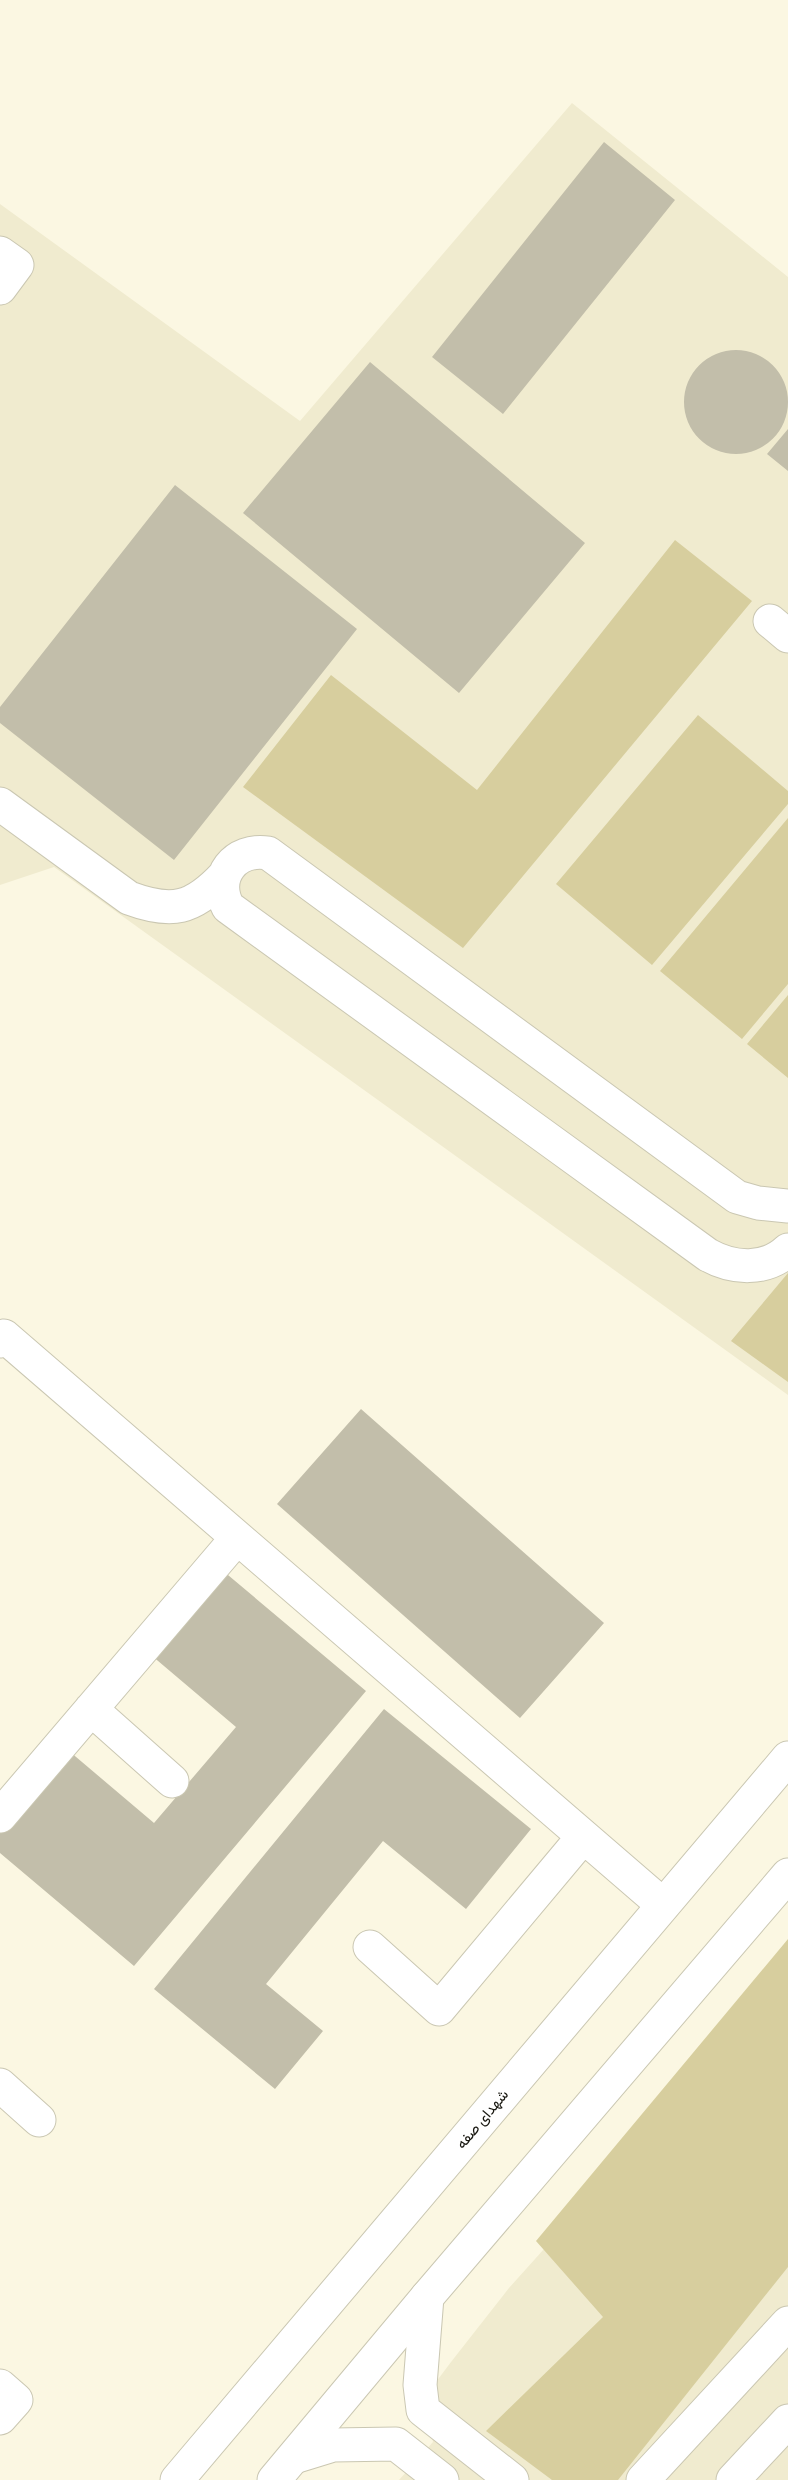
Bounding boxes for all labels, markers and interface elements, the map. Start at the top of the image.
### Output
street label: شهدای صفه [452,2085,513,2153]

